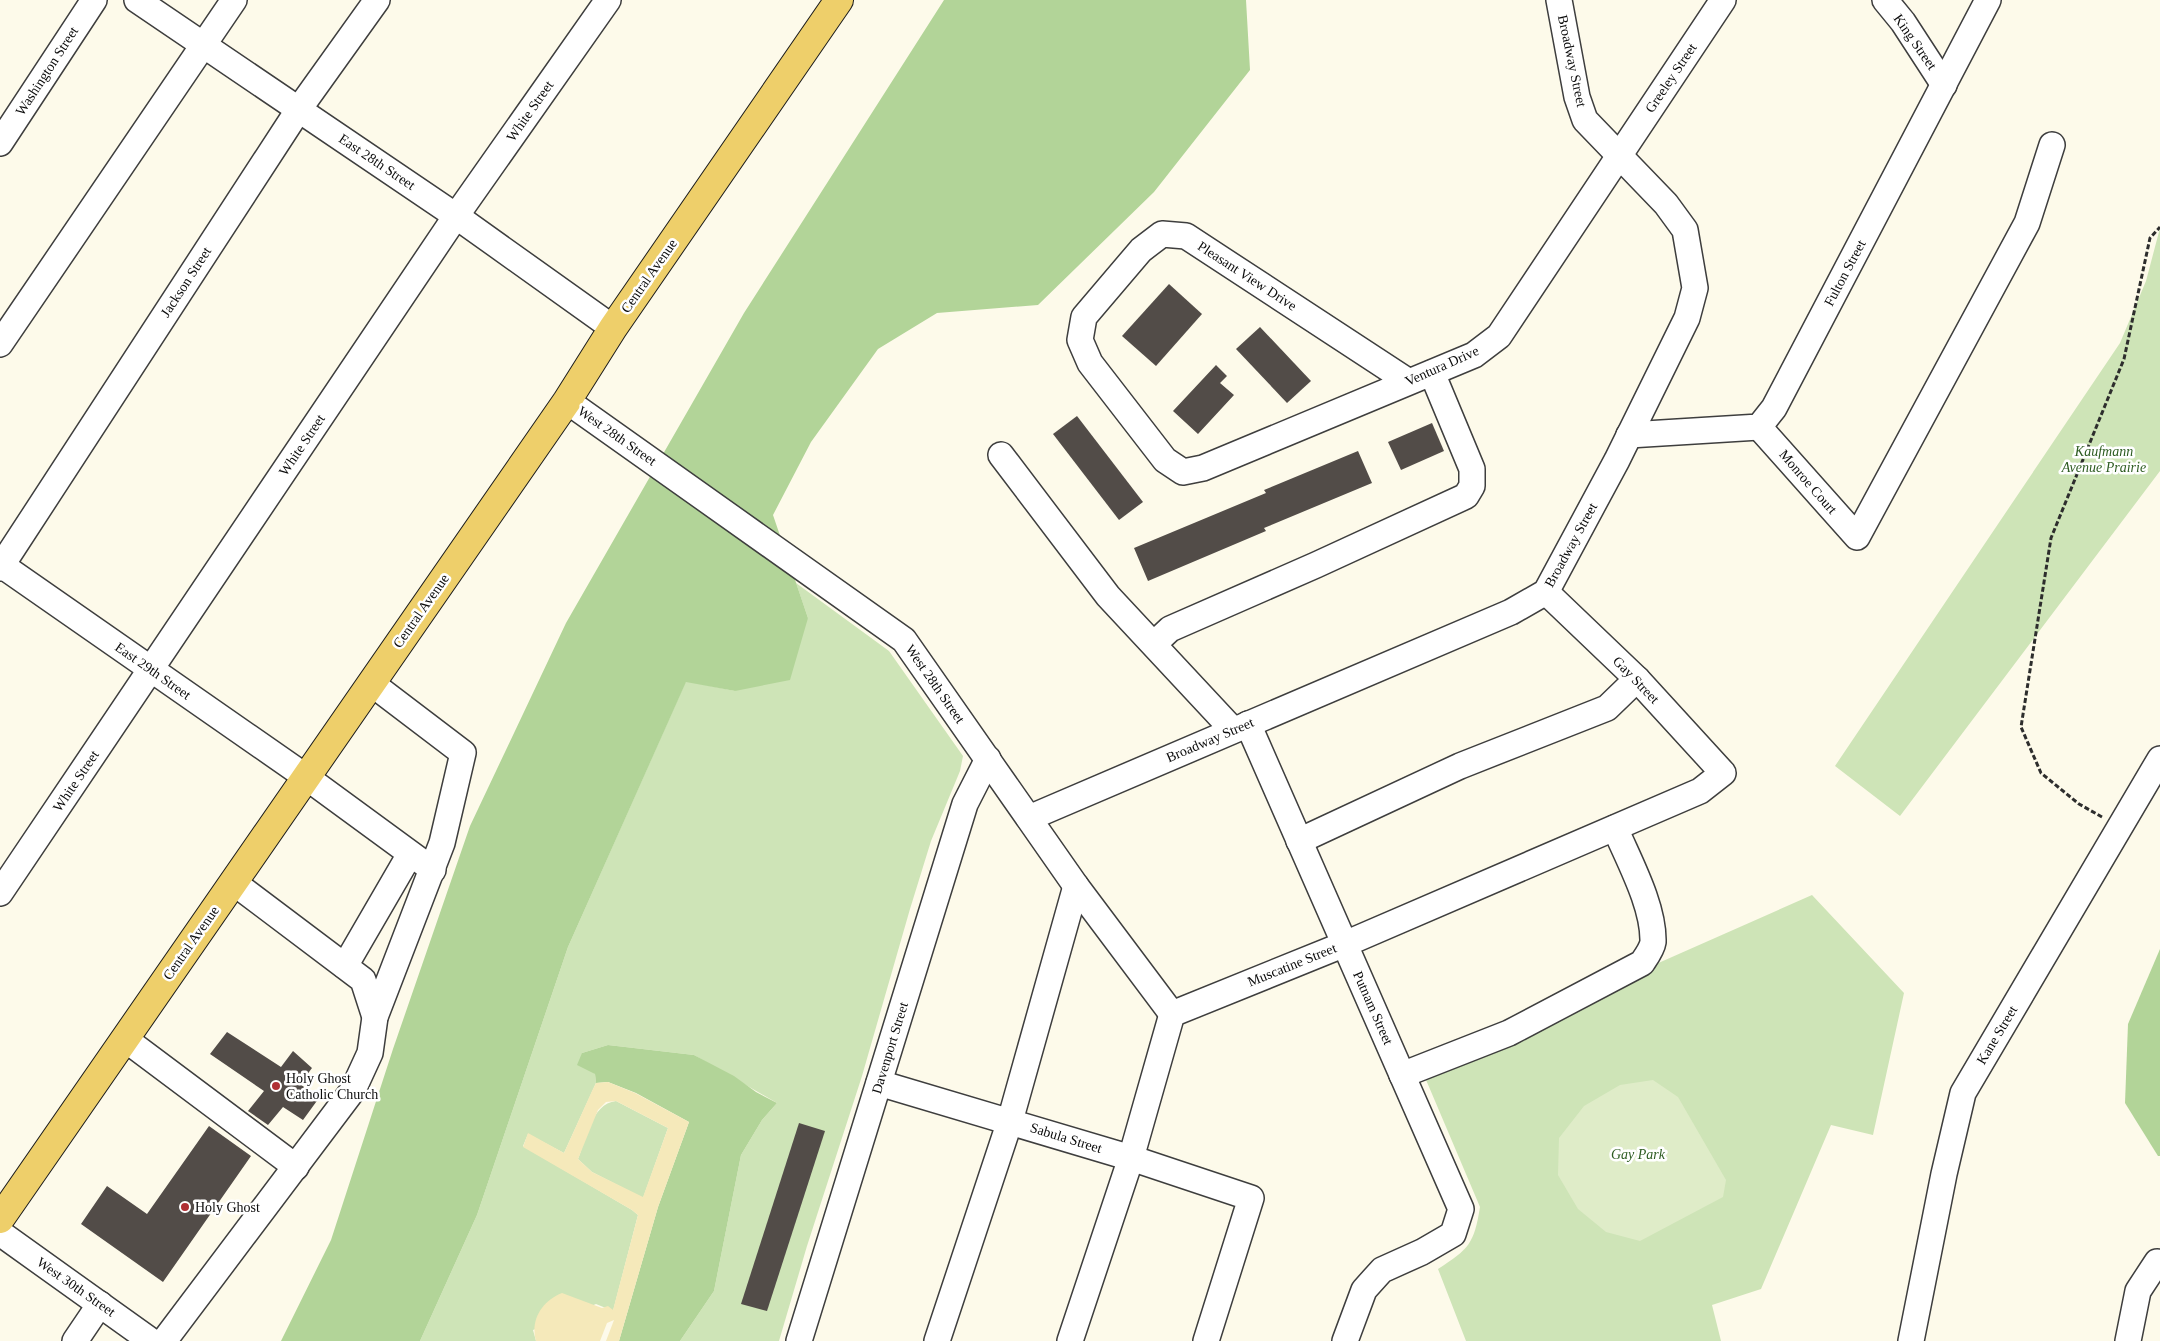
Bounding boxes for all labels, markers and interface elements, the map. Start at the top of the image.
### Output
street label: King Street [1890,11,1940,73]
street label: Broadway Street [1555,14,1589,108]
street label: Washington Street [13,24,81,118]
street label: Greeley Street [1642,40,1700,116]
street label: White Street [504,78,556,144]
street label: East 28th Street [336,131,418,193]
street label: Central Avenue [618,236,680,316]
street label: Fulton Street [1821,237,1869,309]
street label: Pleasant View Drive [1195,238,1299,314]
street label: Jackson Street [158,244,214,320]
street label: Ventura Drive [1403,343,1481,389]
street label: West 28th Street [575,403,659,469]
street label: White Street [276,412,328,478]
park label: Kaufmann Avenue Prairie [2061,444,2146,475]
street label: Monroe Court [1776,447,1840,517]
street label: Broadway Street [1542,500,1600,590]
street label: Central Avenue [390,571,452,651]
street label: East 29th Street [112,639,194,703]
street label: West 28th Street [902,642,968,726]
street label: Gay Street [1610,653,1662,707]
street label: Broadway Street [1164,715,1256,765]
street label: White Street [50,748,102,814]
street label: Central Avenue [160,903,222,983]
street label: Muscatine Street [1245,940,1339,990]
street label: Putnam Street [1350,969,1396,1047]
street label: Davenport Street [869,1000,911,1096]
street label: Kane Street [1974,1003,2020,1067]
place label: Holy Ghost Catholic Church [286,1071,378,1102]
marker: Holy Ghost Catholic Church [270,1080,282,1092]
street label: Sabula Street [1028,1120,1104,1156]
park label: Gay Park [1611,1147,1666,1162]
place label: Holy Ghost [195,1200,260,1215]
marker: Holy Ghost [179,1201,191,1213]
street label: West 30th Street [34,1254,118,1320]

